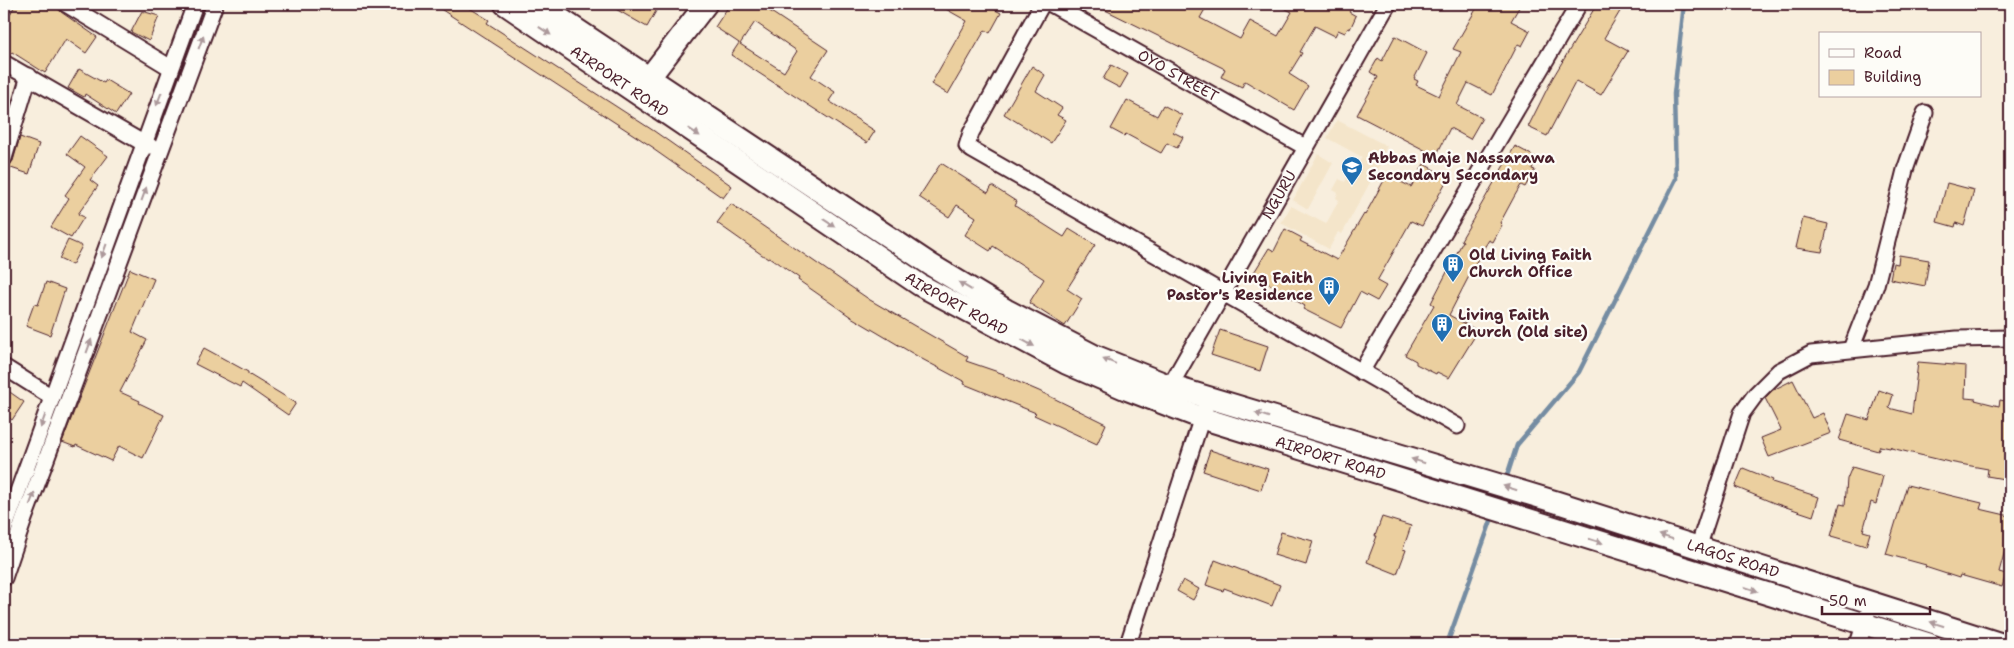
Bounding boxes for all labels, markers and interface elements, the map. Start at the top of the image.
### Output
one-way arrow [538,26,552,36]
legend [1819,32,1982,98]
one-way arrow [198,34,205,49]
street label: AIRPORT ROAD [566,41,672,122]
text: Road [1864,43,1902,63]
street label: OYO STREET [1134,45,1222,106]
text: Building [1864,67,1921,87]
one-way arrow [155,91,163,106]
one-way arrow [687,127,701,137]
place label: Abbas Maje Nassarawa Secondary Secondary [1368,148,1555,185]
school or university icon: Abbas Maje Nassarawa Secondary Secondary [1340,155,1364,186]
street label: NGURU [1257,167,1301,223]
one-way arrow [140,186,148,201]
one-way arrow [822,218,835,228]
one-way arrow [100,244,107,259]
place label: Old Living Faith Church Office [1469,245,1592,282]
building icon: Old Living Faith Church Office [1441,252,1465,283]
street label: AIRPORT ROAD [901,267,1011,340]
place label: Living Faith Pastor's Residence [1167,268,1313,305]
building icon: Living Faith Pastor's Residence [1317,275,1341,306]
one-way arrow [959,281,972,290]
place label: Living Faith Church (Old site) [1458,305,1588,342]
building icon: Living Faith Church (Old site) [1430,312,1454,343]
one-way arrow [86,339,93,354]
one-way arrow [1020,339,1035,347]
one-way arrow [1102,357,1116,365]
one-way arrow [1255,410,1270,418]
one-way arrow [39,414,47,429]
street label: AIRPORT ROAD [1273,431,1388,485]
one-way arrow [1410,456,1425,464]
one-way arrow [1503,484,1518,492]
one-way arrow [28,491,36,506]
one-way arrow [1658,533,1673,541]
street label: LAGOS ROAD [1684,534,1782,583]
one-way arrow [1589,537,1604,545]
scale bar [1822,583,1929,615]
one-way arrow [1744,586,1759,594]
text: 50 m [1829,591,1867,611]
one-way arrow [1930,620,1945,627]

